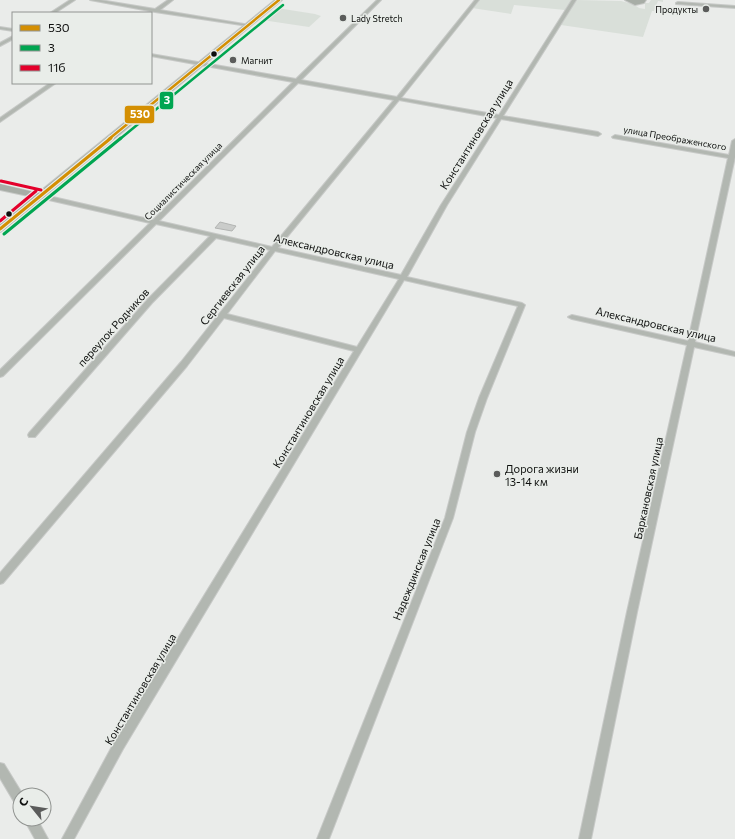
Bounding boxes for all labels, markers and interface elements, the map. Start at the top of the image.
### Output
place label: Продукты [655,4,698,15]
marker: Продукты [701,4,711,14]
legend [12,12,152,84]
marker: Lady Stretch [338,13,348,23]
place label: Lady Stretch [351,13,403,24]
text: 530 [48,20,70,34]
text: 3 [48,40,55,54]
unlabelled marker [209,49,219,59]
marker: Магнит [228,55,238,65]
place label: Магнит [241,55,273,66]
text: 11б [48,60,66,74]
street label: Константиновская улица [437,76,515,192]
line badge: 3 [159,91,174,110]
text: 3 [164,93,170,106]
line badge: 530 [124,105,155,124]
text: 530 [130,107,150,120]
street label: улица Преображенского [623,124,727,152]
street label: Социалистическая улица [142,140,224,222]
unlabelled marker [4,209,14,219]
street label: Александровская улица [273,231,395,271]
street label: Сергиевская улица [197,243,267,327]
street label: переулок Родников [74,285,152,369]
street label: Александровская улица [595,304,717,344]
street label: Константиновская улица [270,354,346,470]
street label: Баркановская улица [631,436,665,540]
place label: Дорога жизни 13-14 км [505,462,579,488]
marker: Дорога жизни 13-14 км [492,469,502,479]
street label: Надеждинская улица [390,516,442,622]
street label: Константиновская улица [102,631,178,747]
north arrow [12,787,52,827]
text: С [15,795,31,808]

